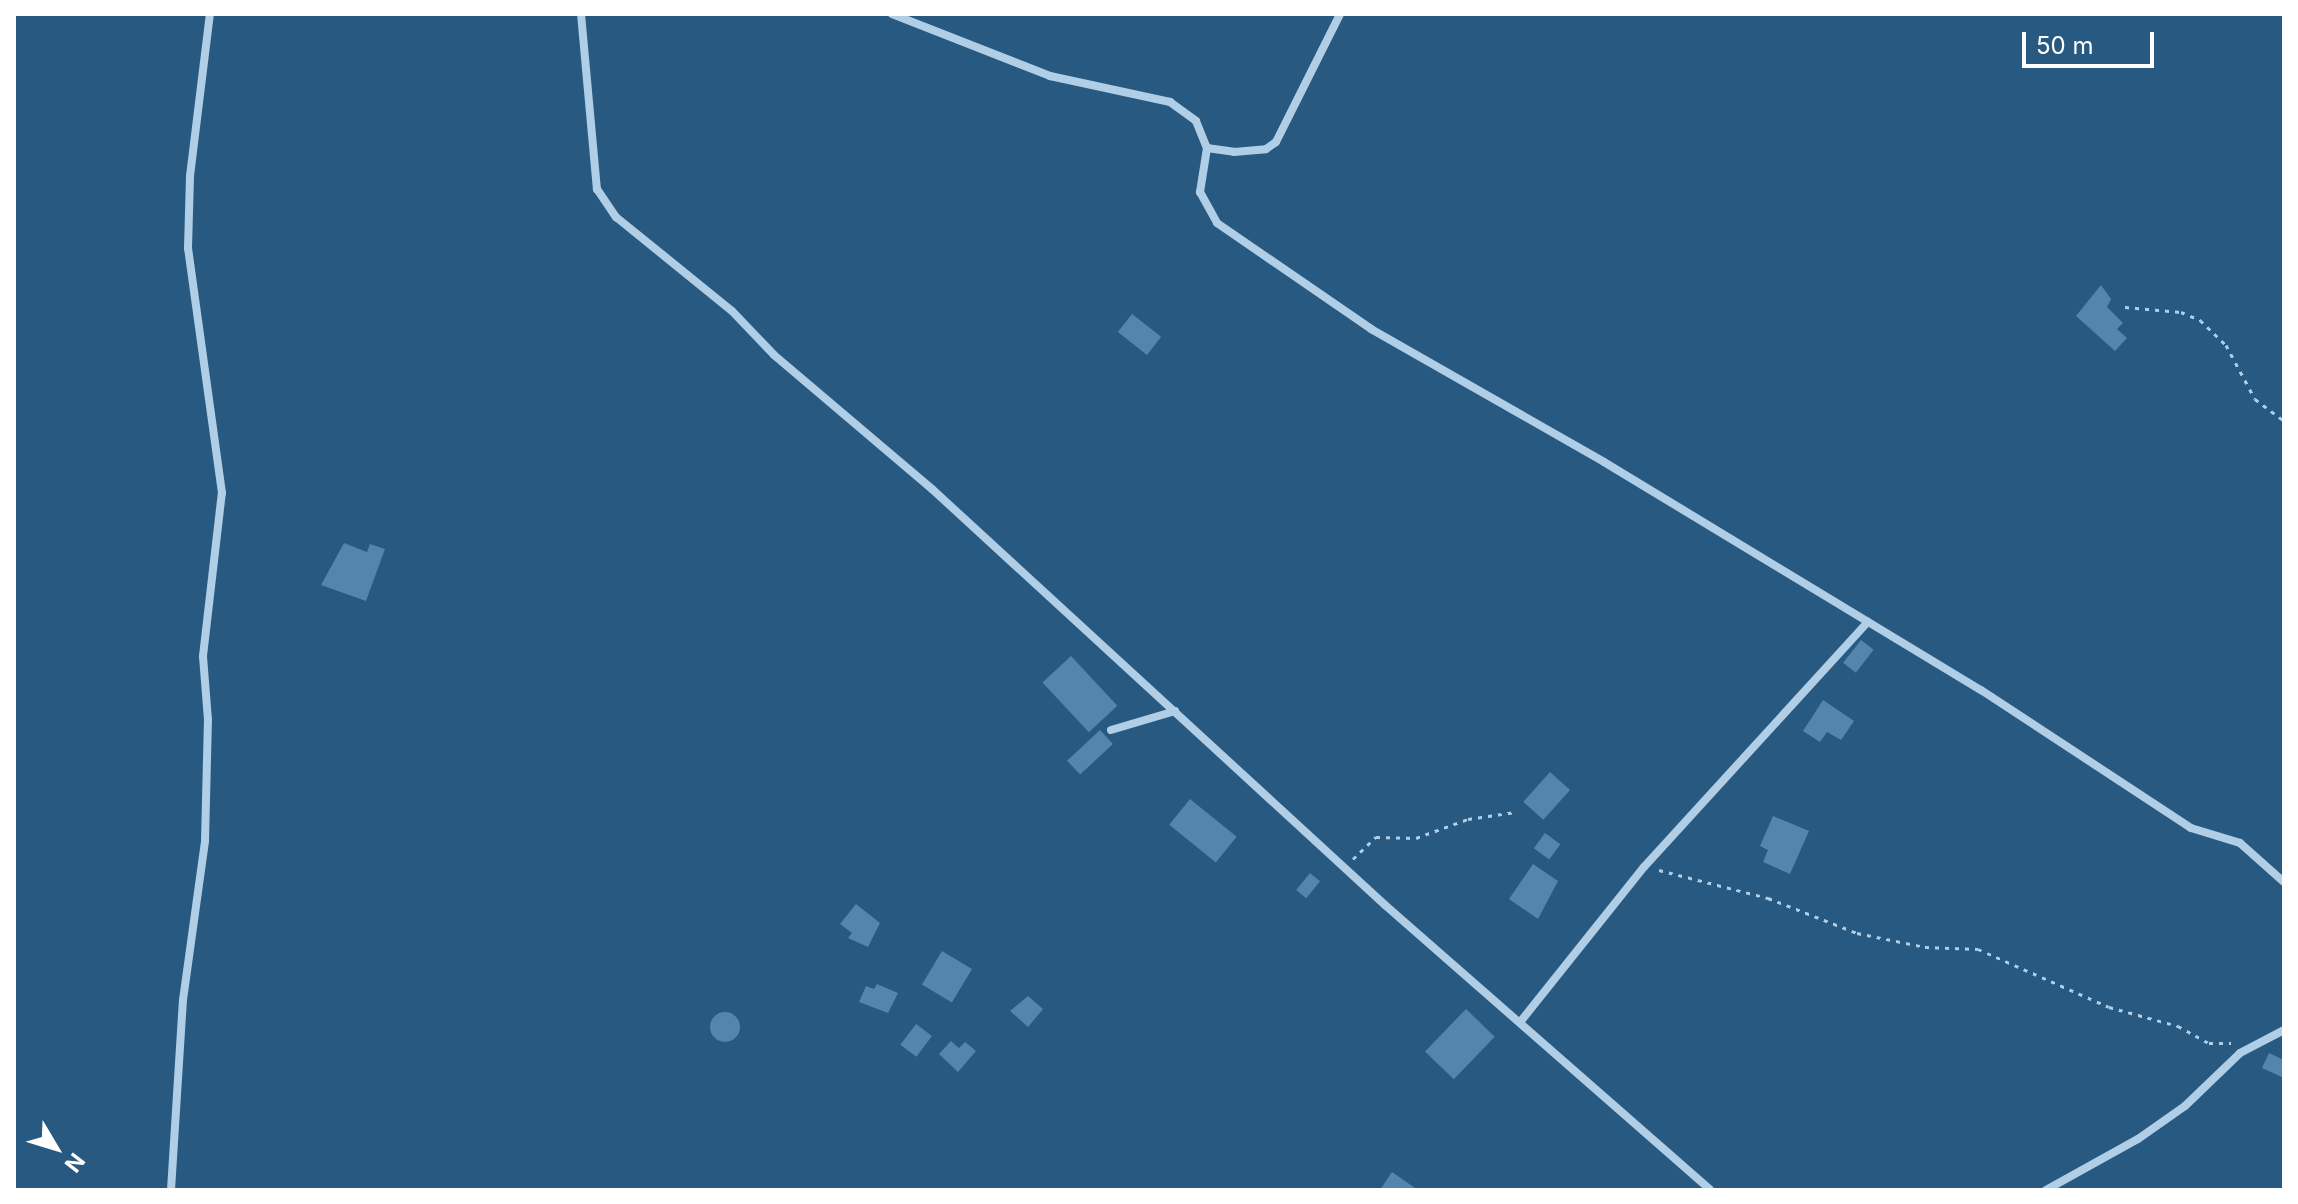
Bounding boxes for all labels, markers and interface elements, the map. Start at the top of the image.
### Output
scale bar [2026,16,2158,66]
text: 50 m [2036,31,2094,60]
north arrow [16,1108,96,1188]
text: N [60,1148,90,1177]

